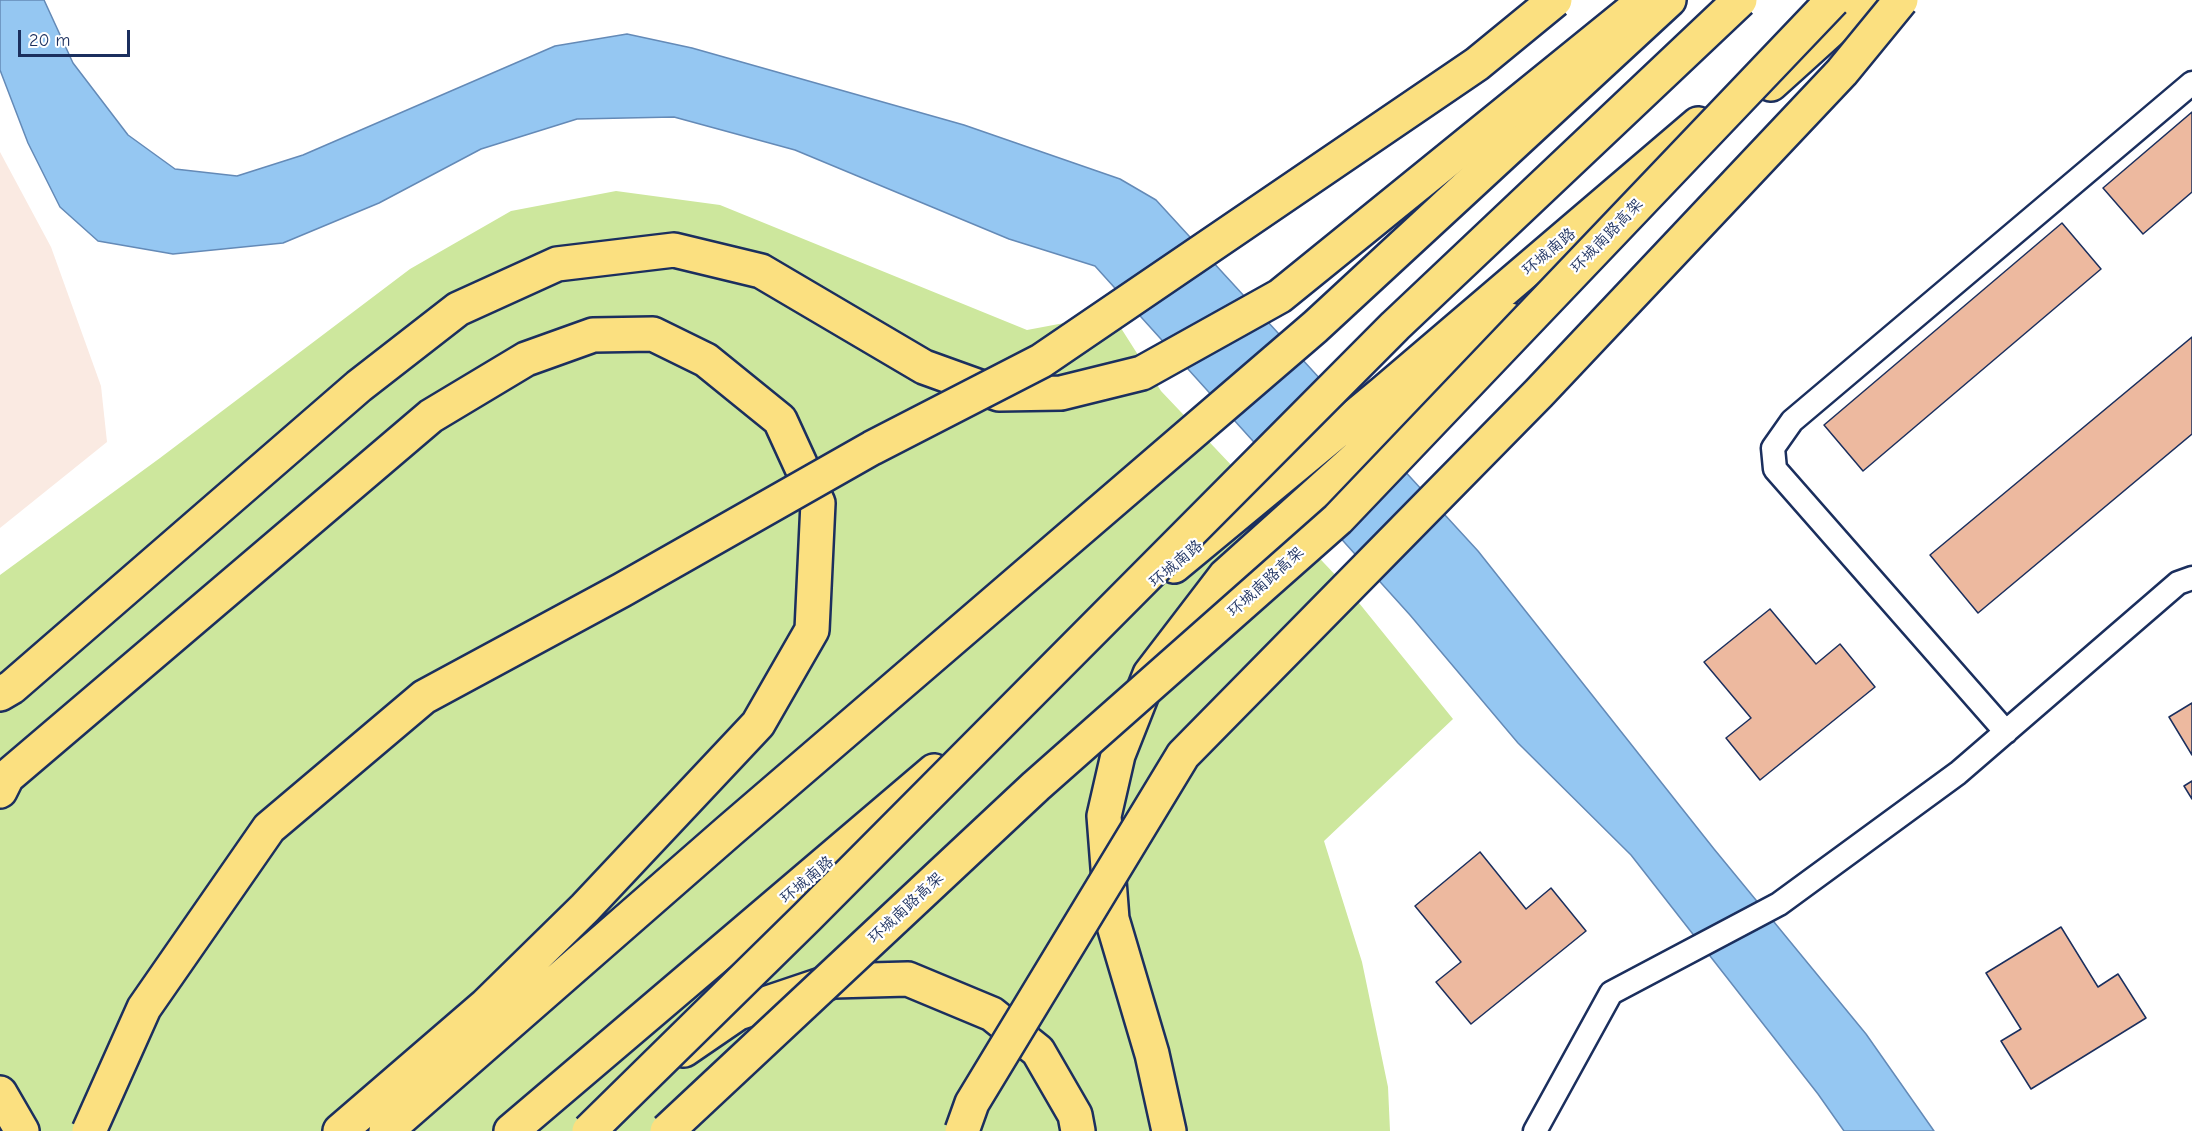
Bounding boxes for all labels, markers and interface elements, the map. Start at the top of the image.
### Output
scale bar [21,18,134,56]
text: 20 m [29,30,70,51]
street label: 环城南路高架 [1567,195,1647,277]
street label: 环城南路 [1518,224,1580,280]
street label: 环城南路 [1145,536,1207,592]
street label: 环城南路高架 [1224,543,1308,621]
street label: 环城南路 [776,852,838,908]
street label: 环城南路高架 [864,868,948,948]

